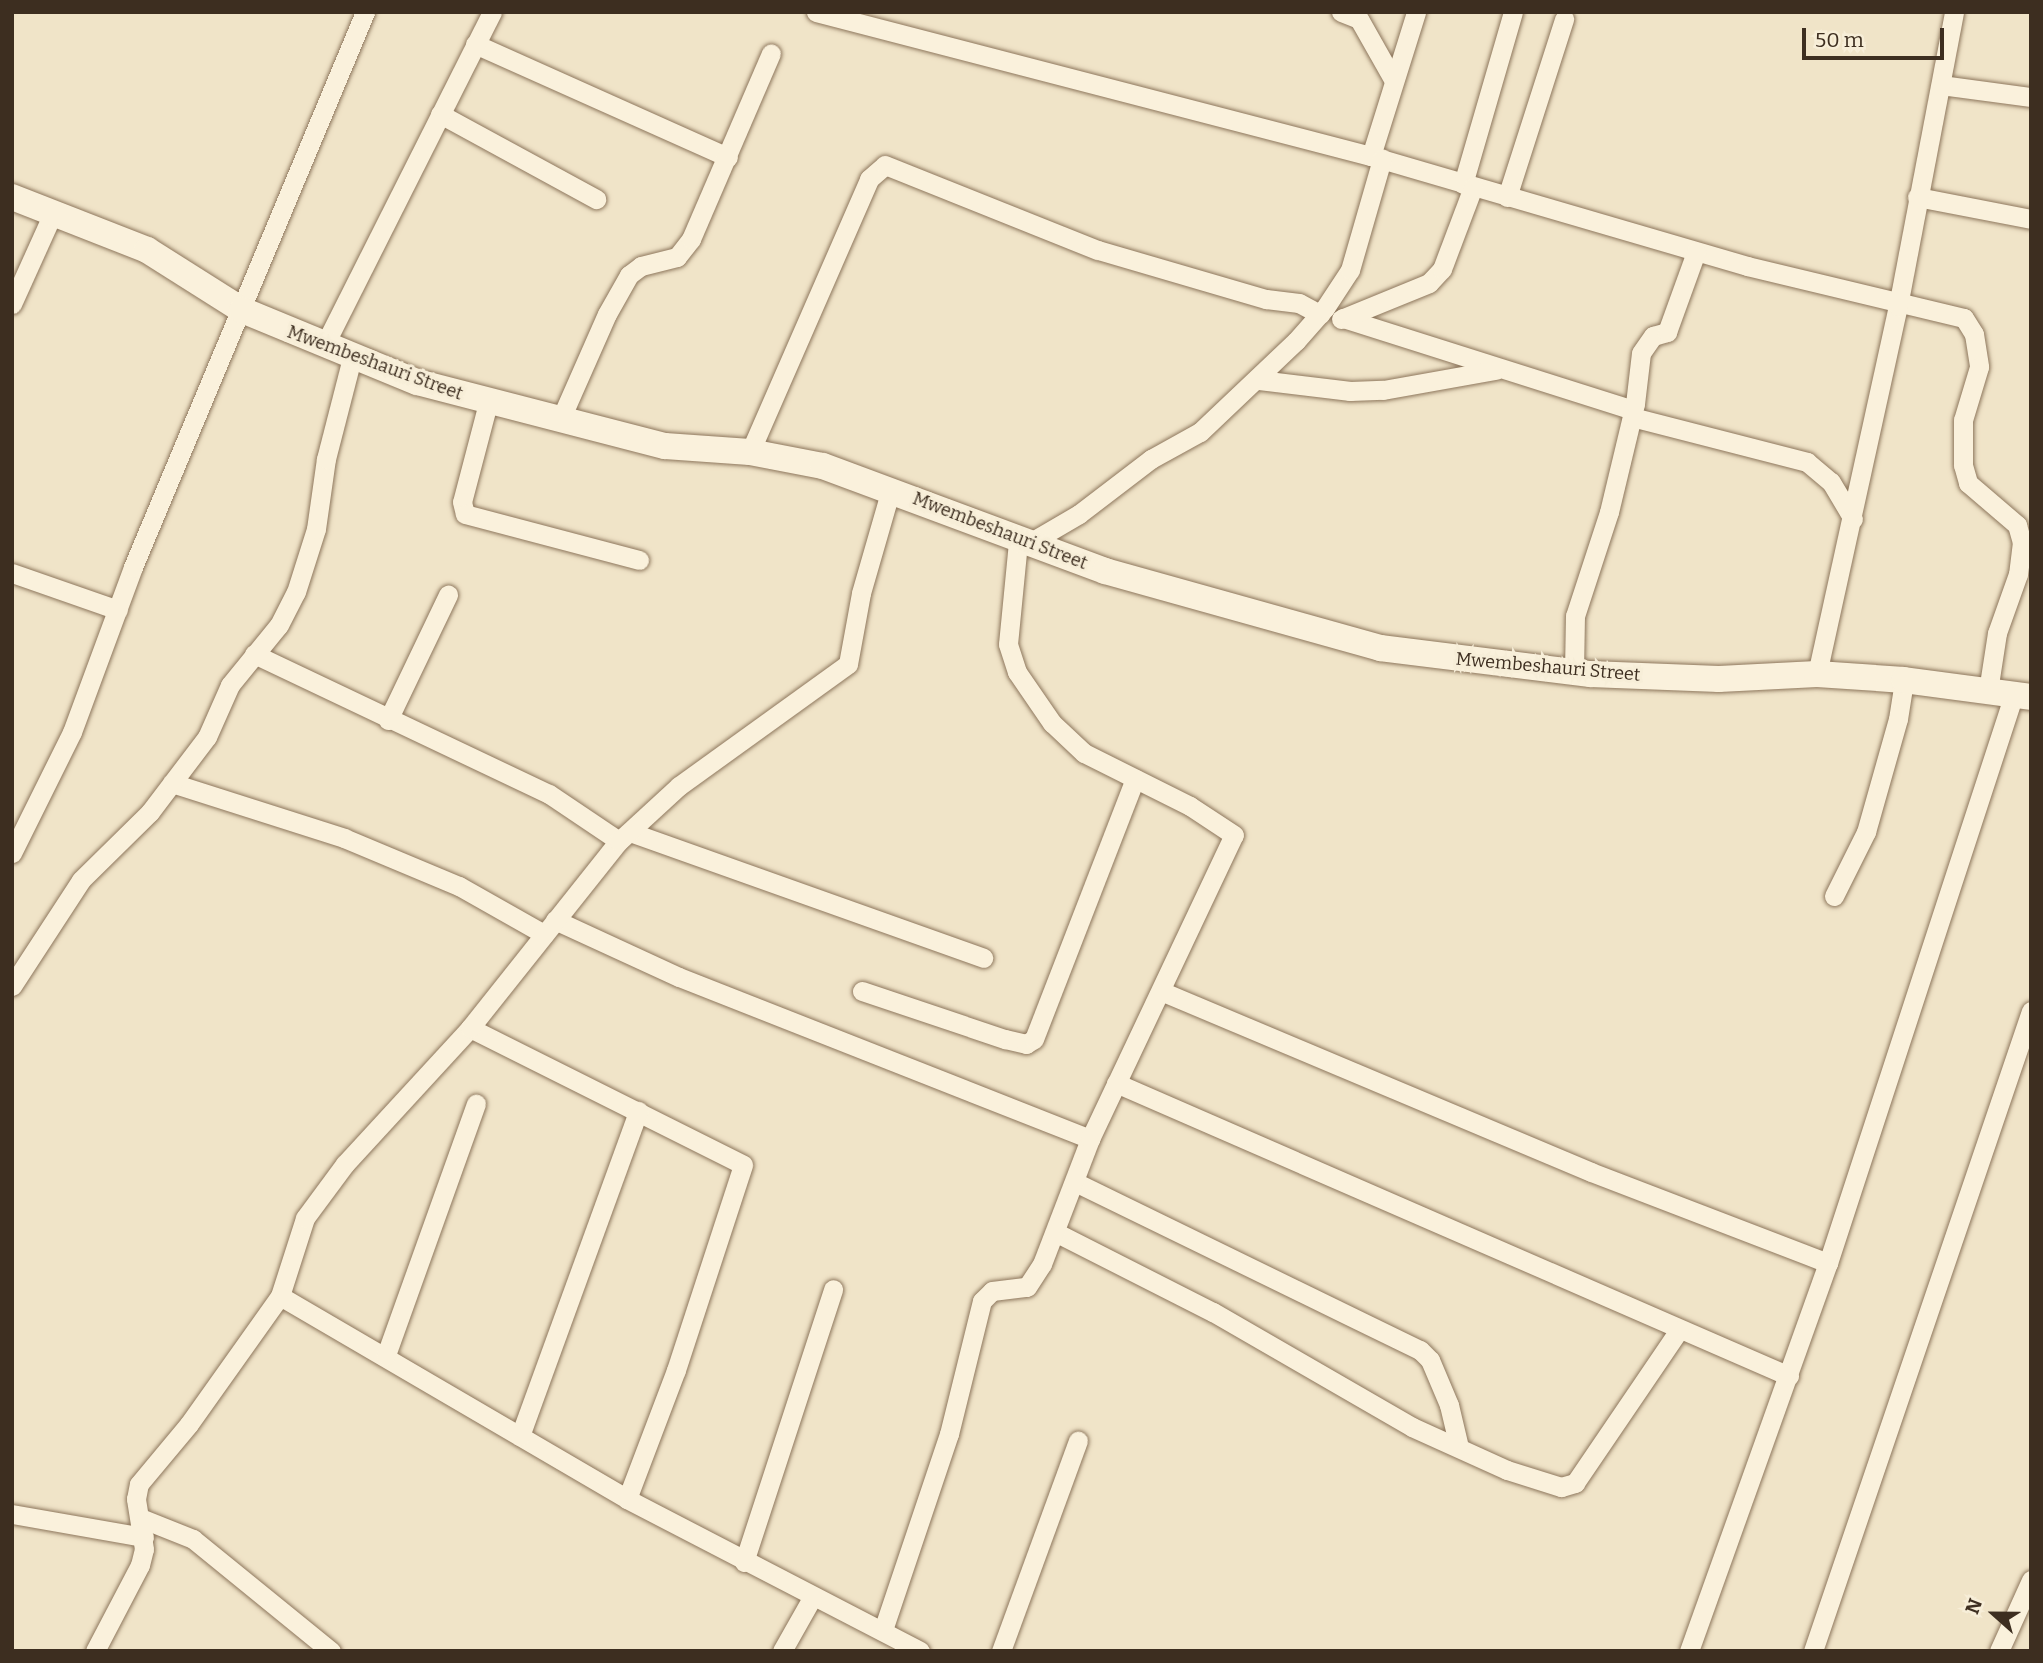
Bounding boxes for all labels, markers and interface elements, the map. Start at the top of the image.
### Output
scale bar [1805,14,1947,58]
text: 50 m [1815,27,1864,53]
street label: Mwembeshauri Street [284,321,466,405]
street label: Mwembeshauri Street [910,488,1090,574]
street label: Mwembeshauri Street [1455,648,1641,686]
north arrow [1959,1579,2029,1649]
text: N [1961,1595,1987,1617]

